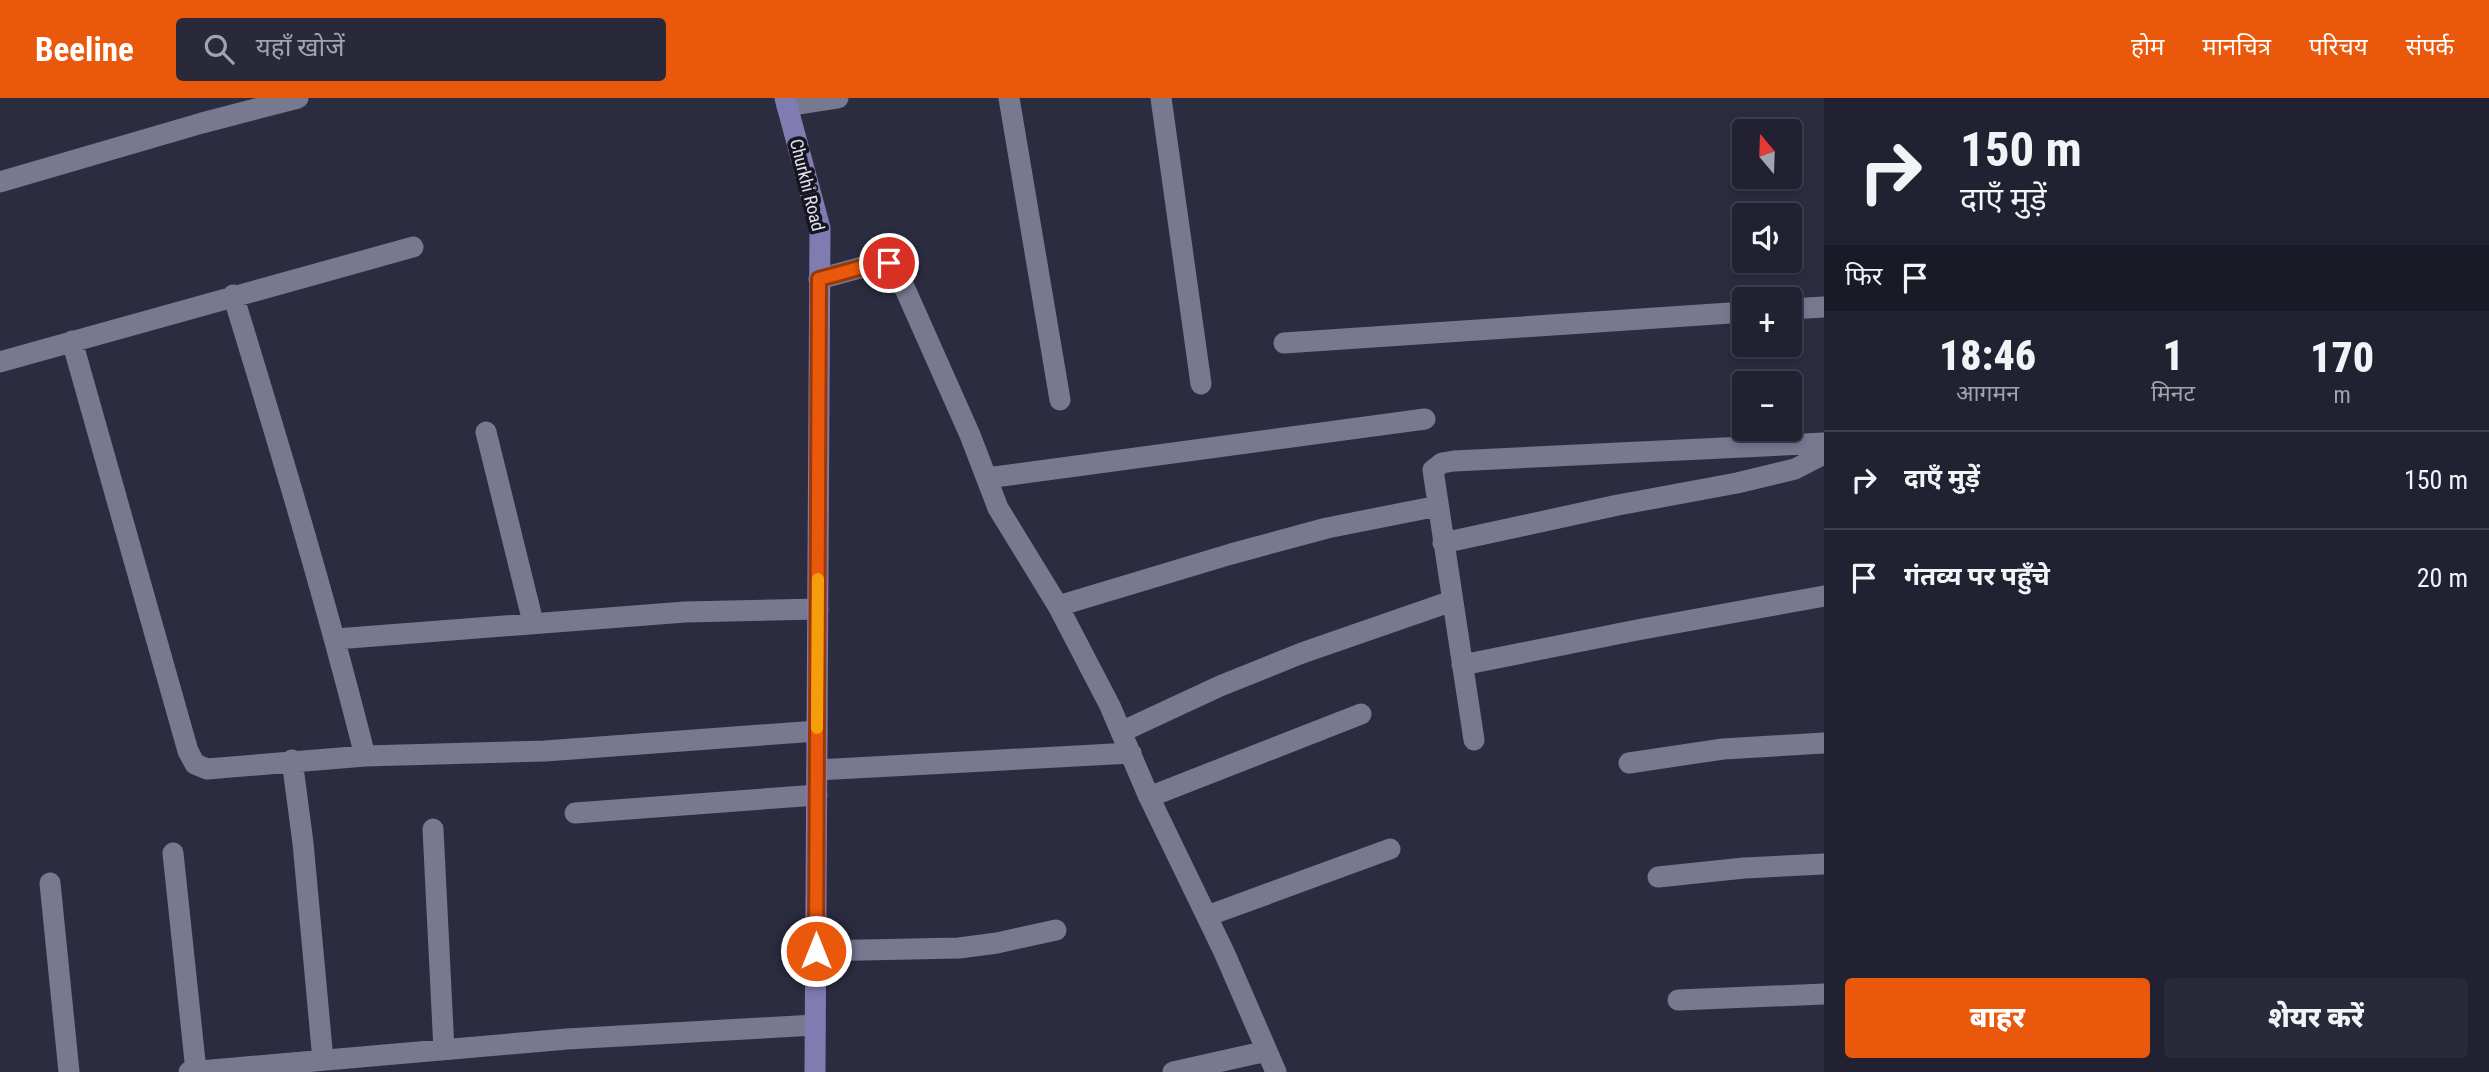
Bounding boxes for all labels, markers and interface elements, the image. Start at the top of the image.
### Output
search box [176,18,666,81]
text: Beeline [35,30,134,69]
icon: search [200,30,238,68]
text: यहाँ खोजें [256,32,345,62]
text: होम [2131,33,2164,61]
text: मानचित्र [2202,33,2271,61]
text: परिचय [2309,33,2368,61]
text: संपर्क [2406,33,2454,61]
north arrow [1732,119,1802,189]
map controls [1732,119,1802,441]
text: 150 m [1960,121,2082,178]
icon: right [1845,126,1936,217]
street label: Churkhi Road [786,137,829,233]
text: दाएँ मुड़ें [1960,180,2047,218]
button: sound [1732,203,1802,273]
pin [859,233,919,293]
icon: arrive [870,244,908,282]
icon: arrive [1896,259,1934,297]
text: फिर [1845,261,1882,291]
button: + [1732,287,1802,357]
text: 18:46 [1939,331,2036,380]
text: 1 [2162,331,2184,380]
text: 170 [2310,333,2374,382]
button: − [1732,371,1802,441]
text: आगमन [1956,380,2019,407]
text: मिनट [2151,380,2195,407]
text: m [2333,382,2351,409]
icon: right [1845,461,1883,499]
text: दाएँ मुड़ें [1904,463,1980,493]
text: 150 m [2404,465,2468,495]
icon: arrive [1845,559,1883,597]
text: गंतव्य पर पहुँचे [1904,561,2050,591]
text: 20 m [2417,563,2468,593]
position arrow [779,914,853,988]
button: बाहर [1845,978,2150,1058]
button: शेयर करें [2164,978,2468,1058]

